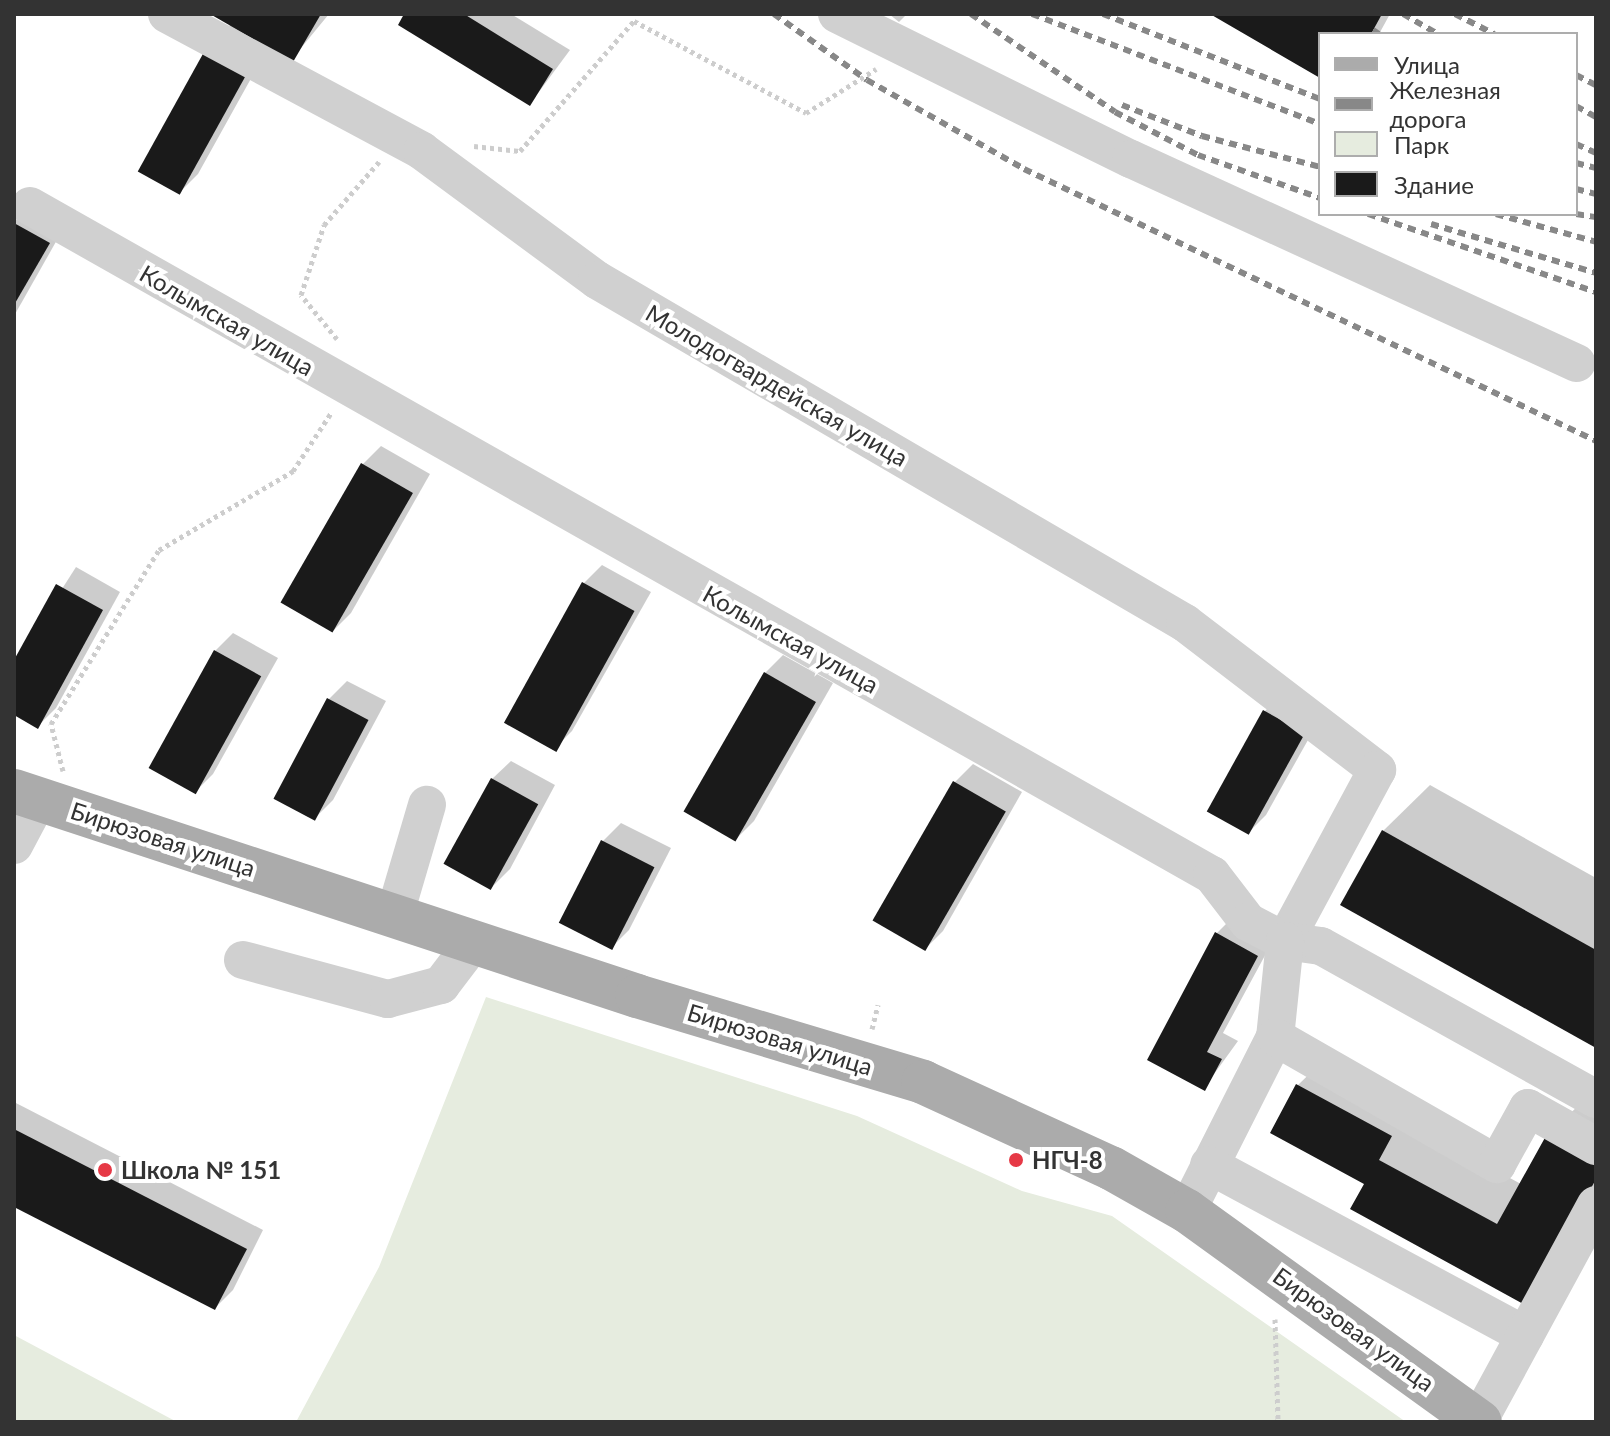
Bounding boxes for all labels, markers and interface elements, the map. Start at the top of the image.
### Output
legend [1318,32,1578,216]
text: Улица [1394,50,1460,79]
text: Железная дорога [1389,75,1501,133]
text: Парк [1394,130,1449,159]
text: Здание [1394,170,1474,199]
street label: Колымская улица [135,259,319,381]
street label: Молодогвардейская улица [641,298,913,472]
street label: Колымская улица [698,579,884,699]
street label: Бирюзовая улица [67,796,259,882]
street label: Бирюзовая улица [684,997,876,1081]
place label: НГЧ-8 [1032,1146,1103,1174]
marker: НГЧ-8 [1007,1151,1025,1169]
place label: Школа № 151 [121,1156,281,1184]
marker: Школа № 151 [96,1161,114,1179]
street label: Бирюзовая улица [1268,1261,1440,1397]

